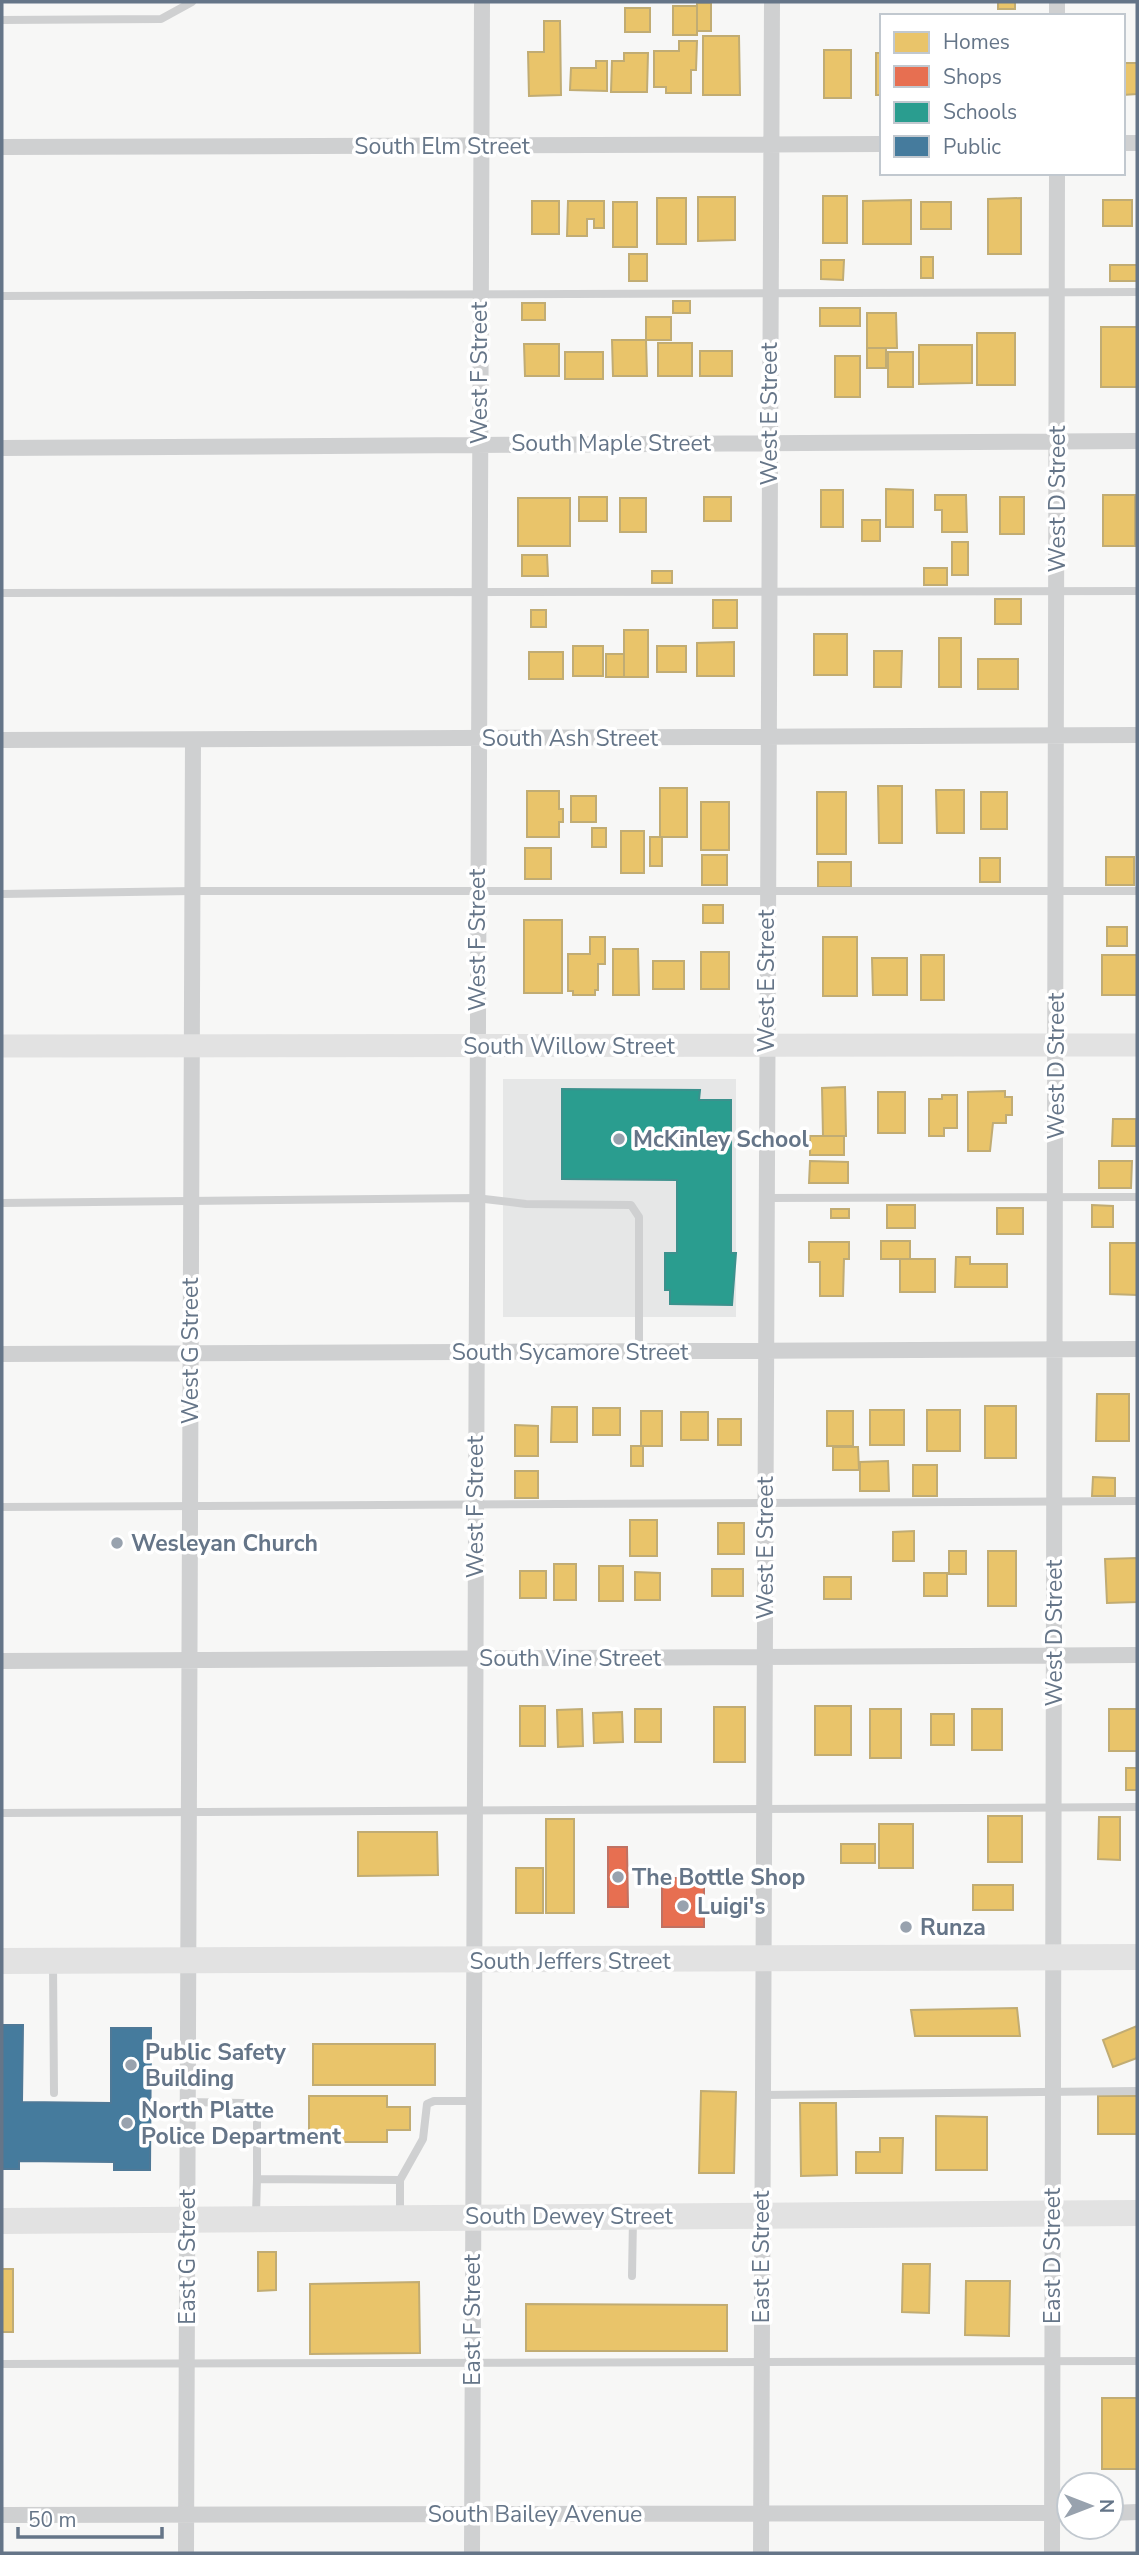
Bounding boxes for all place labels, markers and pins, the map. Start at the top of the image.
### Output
place label: McKinley School [633,1124,810,1155]
marker: McKinley School [611,1131,627,1147]
place label: Wesleyan Church [131,1528,318,1559]
marker: Wesleyan Church [109,1535,125,1551]
place label: The Bottle Shop [632,1862,805,1893]
marker: The Bottle Shop [610,1869,626,1885]
place label: Luigi's [697,1891,765,1922]
marker: Luigi's [675,1898,691,1914]
place label: Runza [920,1912,986,1943]
marker: Runza [898,1919,914,1935]
place label: Public Safety Building [145,2037,287,2094]
marker: Public Safety Building [123,2057,139,2073]
place label: North Platte Police Department [141,2095,341,2152]
marker: North Platte Police Department [119,2115,135,2131]

